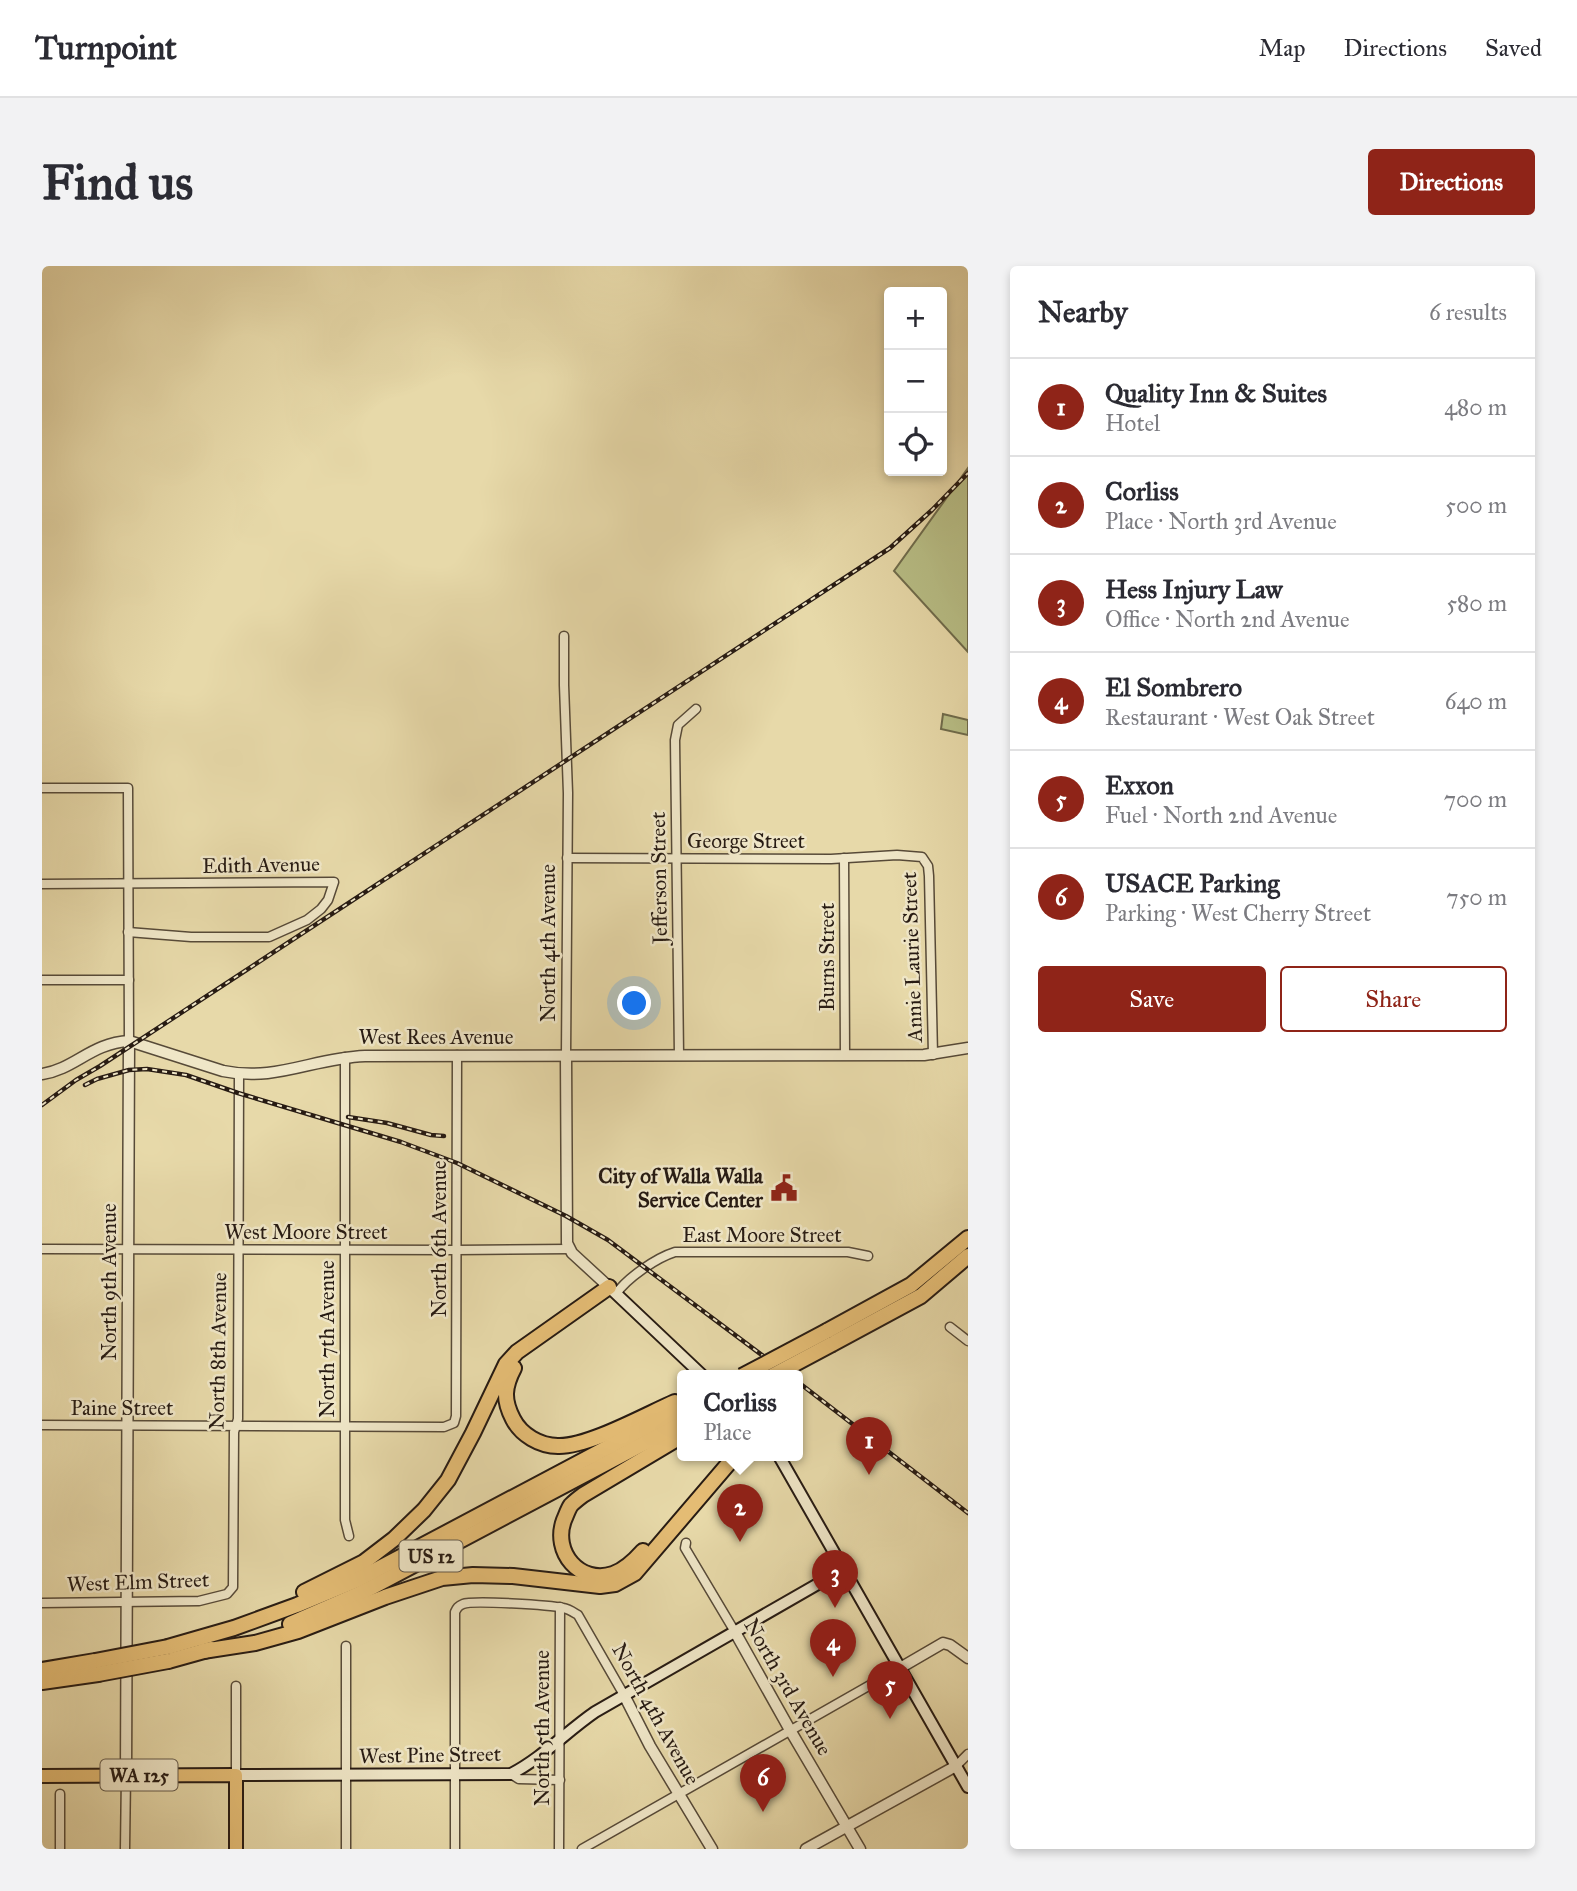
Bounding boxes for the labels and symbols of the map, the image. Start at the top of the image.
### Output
street label: Jefferson Street [645,811,673,946]
street label: George Street [687,828,805,854]
street label: Edith Avenue [202,851,320,879]
street label: North 4th Avenue [535,864,561,1022]
street label: Annie Laurie Street [896,871,928,1044]
street label: Burns Street [814,902,840,1011]
your location [617,986,651,1020]
street label: West Rees Avenue [359,1024,514,1050]
street label: North 6th Avenue [426,1160,452,1318]
place label: City of Walla Walla Service Center [598,1163,764,1213]
public building icon: City of Walla Walla Service Center [769,1173,799,1203]
street label: North 9th Avenue [96,1203,122,1361]
street label: West Moore Street [224,1219,388,1245]
street label: East Moore Street [682,1222,842,1248]
street label: North 7th Avenue [314,1260,340,1418]
street label: North 8th Avenue [204,1272,232,1430]
street label: Paine Street [70,1395,174,1421]
pin: 1 [846,1417,892,1475]
pin: 2 [717,1484,763,1542]
road number: US 12 [400,1540,462,1572]
pin: 3 [812,1550,858,1608]
street label: West Elm Street [66,1567,210,1597]
street label: North 3rd Avenue [738,1614,838,1760]
pin: 4 [810,1619,856,1677]
street label: North 4th Avenue [606,1639,706,1790]
street label: North 5th Avenue [529,1650,555,1806]
pin: 5 [867,1661,913,1719]
street label: West Pine Street [359,1741,502,1769]
pin: 6 [740,1754,786,1812]
road number: WA 125 [100,1760,178,1791]

